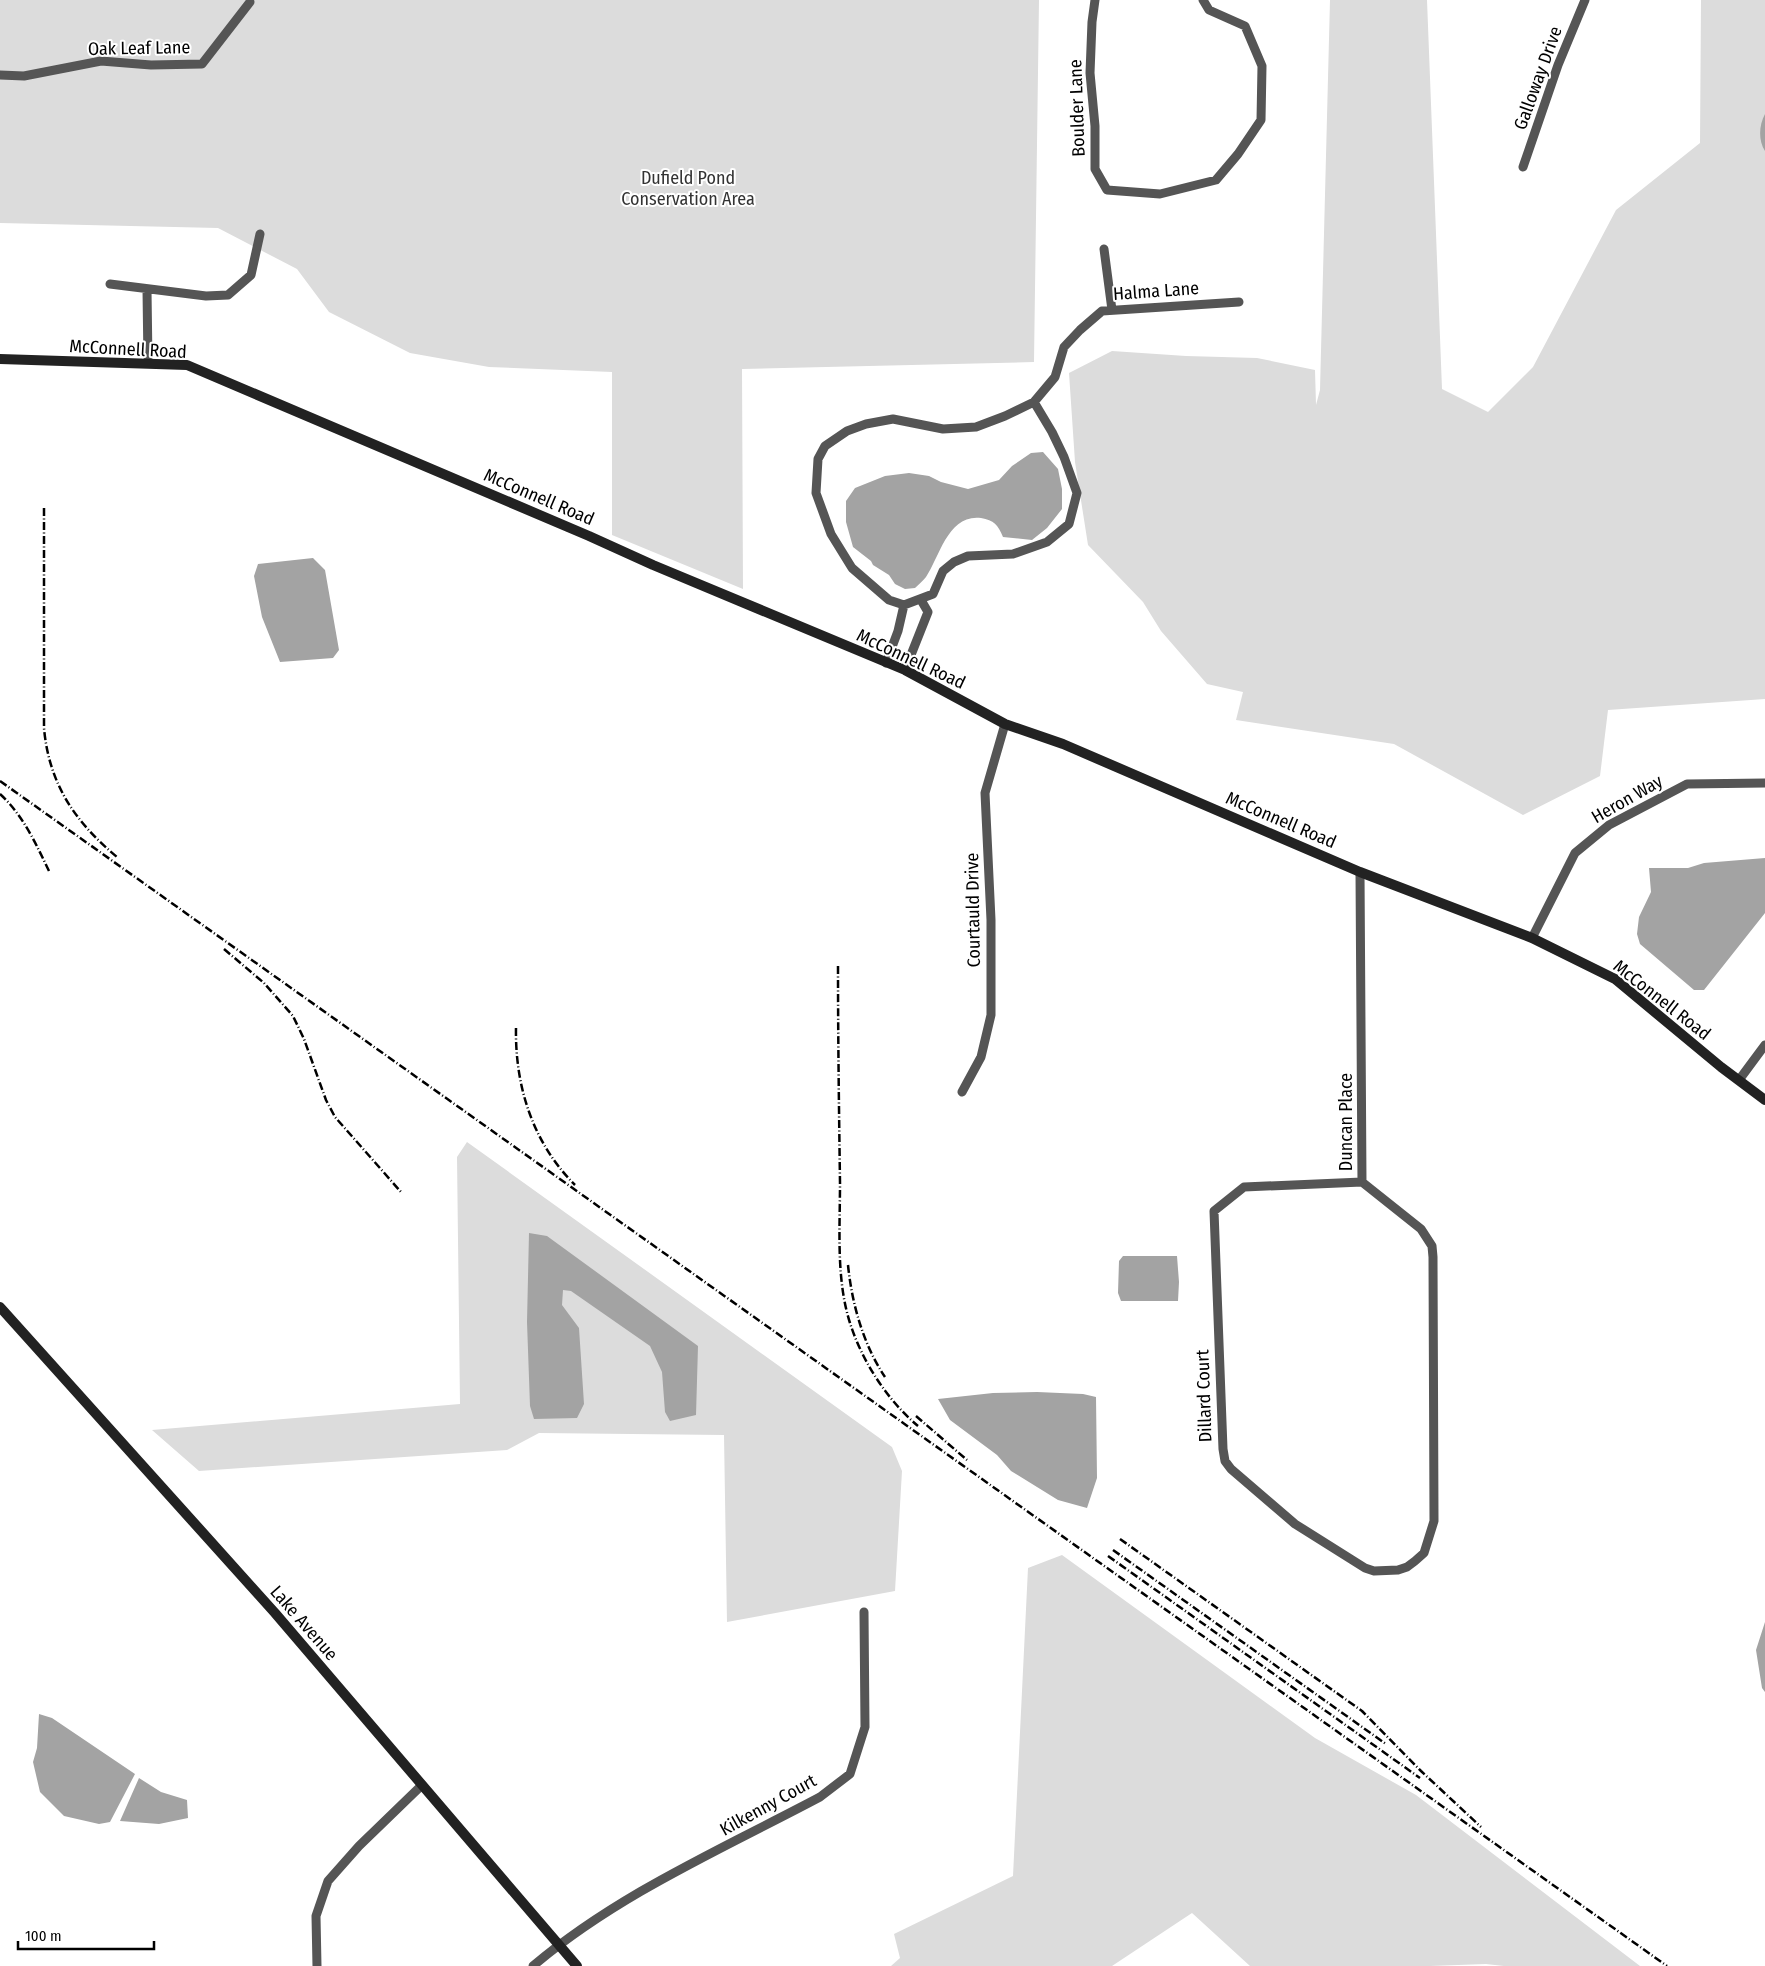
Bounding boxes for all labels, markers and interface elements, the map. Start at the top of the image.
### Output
street label: Galloway Drive [1509,23,1567,133]
street label: Oak Leaf Lane [88,36,191,60]
street label: Boulder Lane [1064,59,1090,157]
park label: Dufield Pond Conservation Area [621,167,755,210]
street label: Halma Lane [1112,277,1200,305]
street label: McConnell Road [69,335,187,363]
street label: McConnell Road [481,464,597,530]
street label: McConnell Road [853,624,969,694]
street label: Heron Way [1588,770,1666,828]
street label: McConnell Road [1223,787,1339,853]
street label: Courtauld Drive [961,852,985,967]
street label: McConnell Road [1609,955,1715,1045]
street label: Duncan Place [1335,1073,1357,1171]
street label: Dillard Court [1191,1349,1217,1443]
street label: Lake Avenue [265,1581,343,1665]
street label: Kilkenny Court [716,1769,820,1841]
scale bar [18,1918,154,1950]
text: 100 m [25,1927,62,1945]

